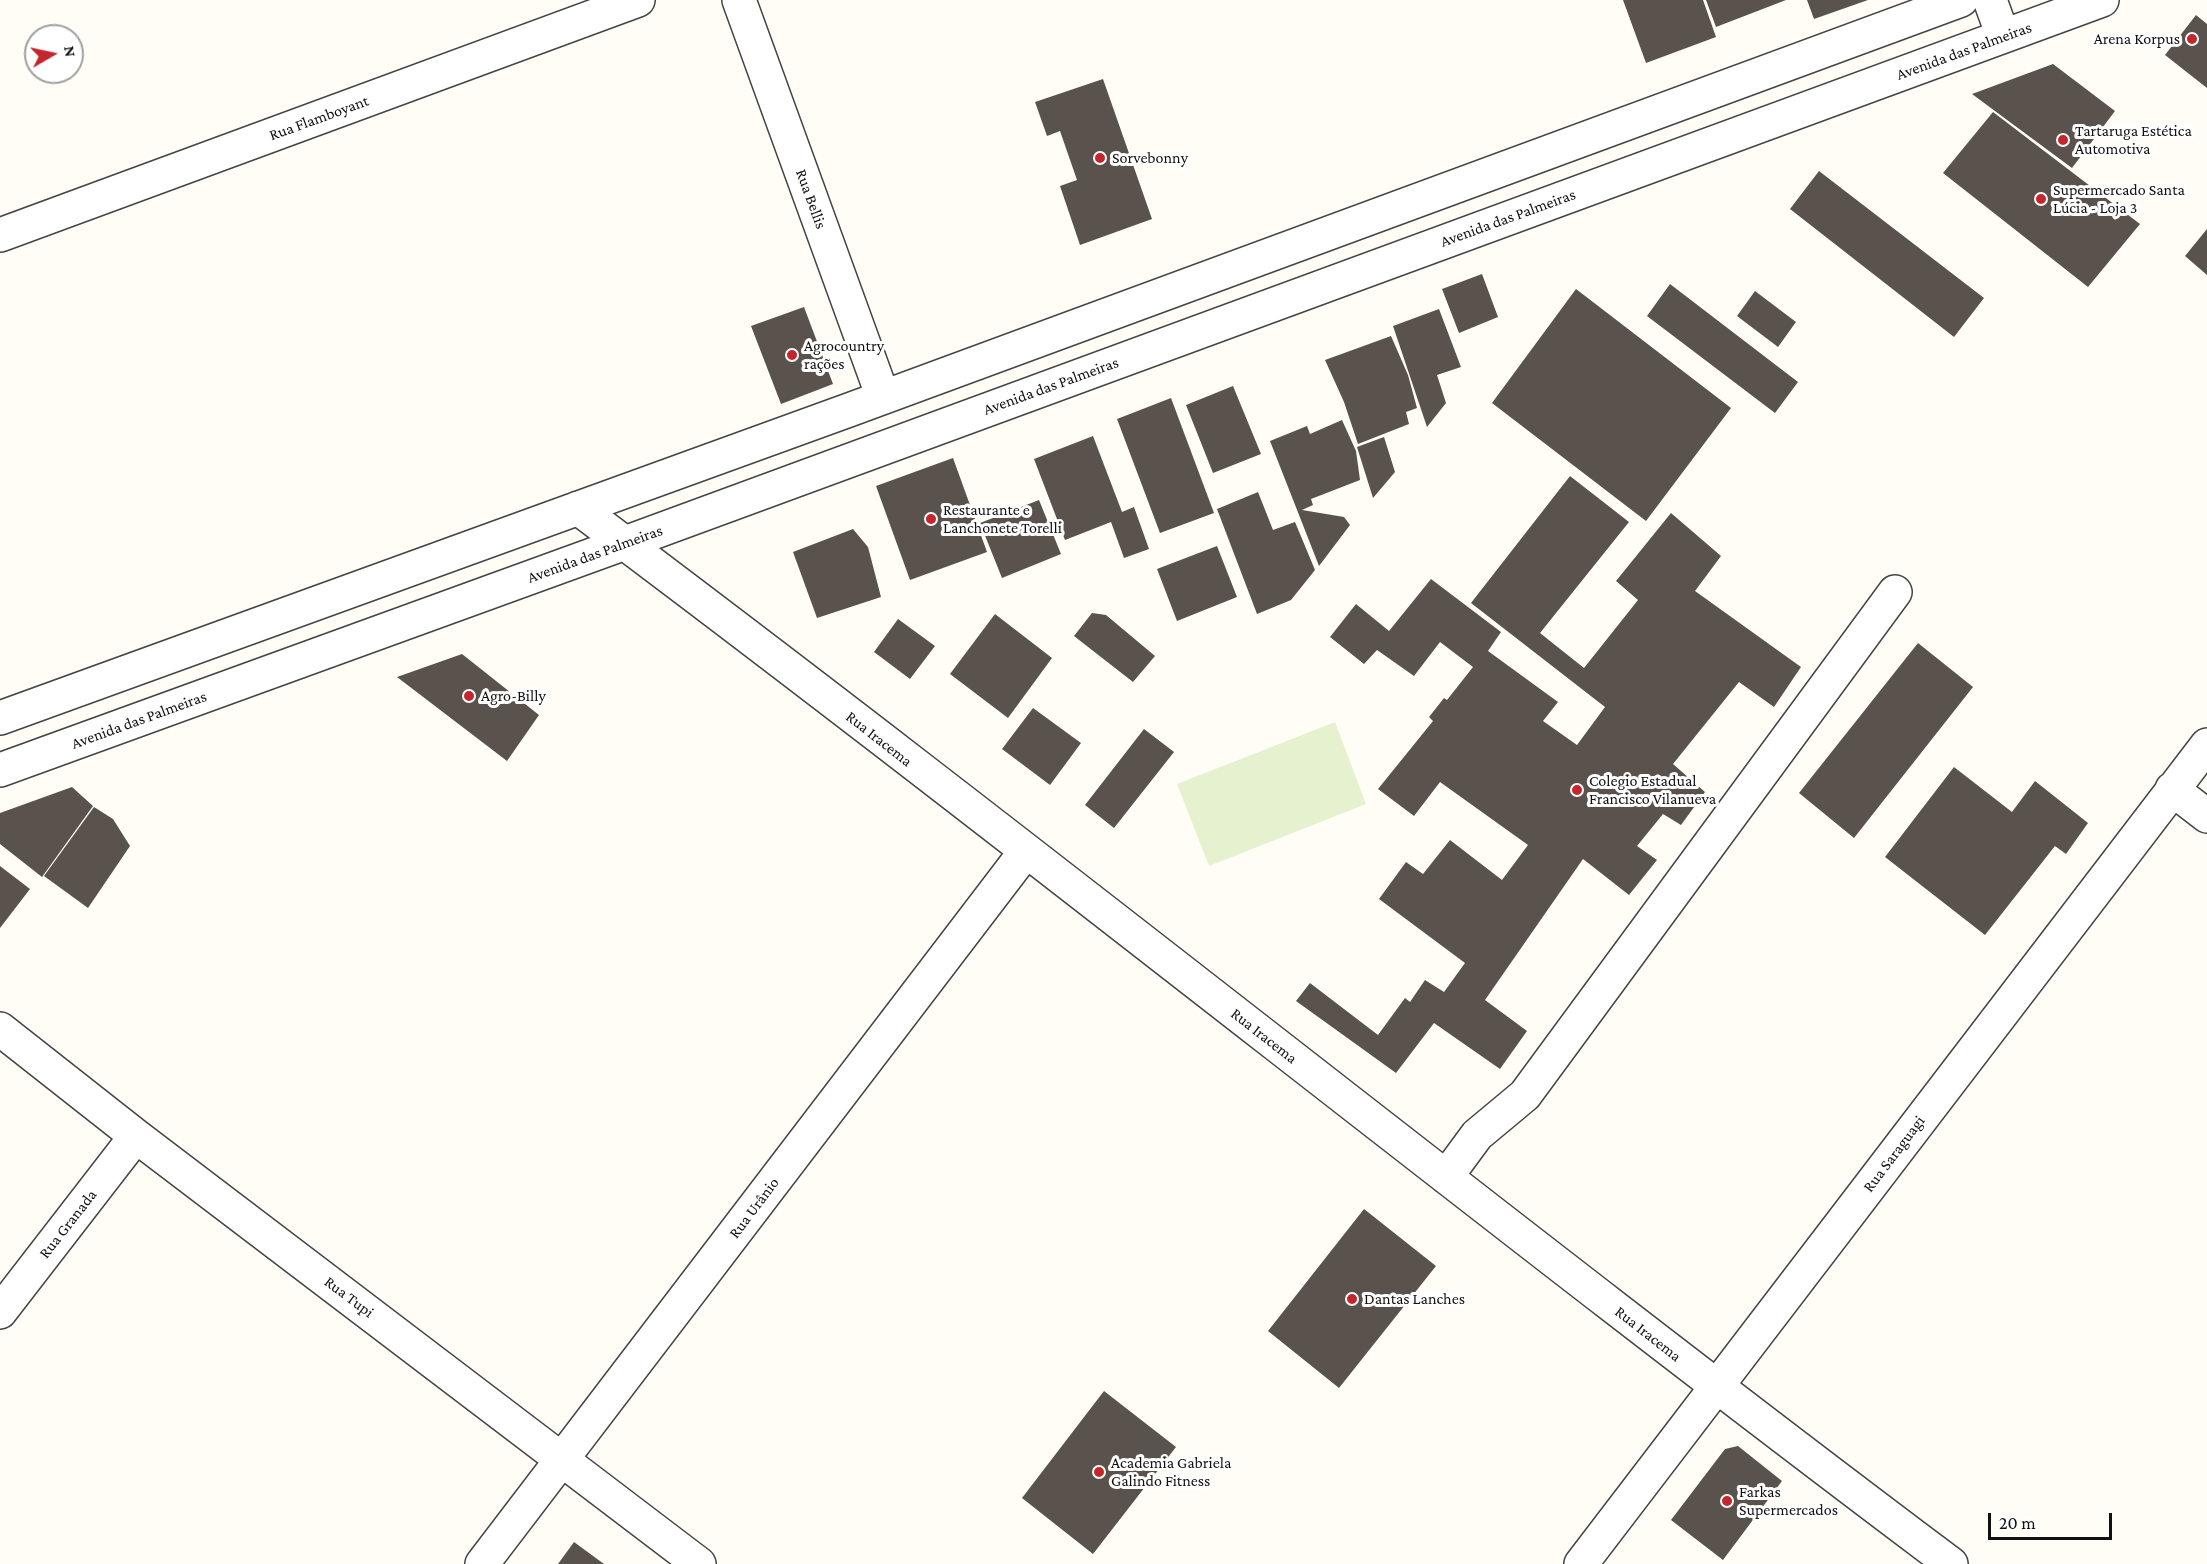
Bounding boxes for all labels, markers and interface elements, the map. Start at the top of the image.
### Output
street label: Avenida das Palmeiras [1894,18,2034,84]
north arrow [24,24,84,84]
place label: Arena Korpus [2094,29,2180,49]
marker: Arena Korpus [2185,32,2199,46]
text: N [61,45,80,58]
street label: Rua Flamboyant [267,91,371,145]
place label: Tartaruga Estética Automotiva [2075,121,2192,159]
marker: Tartaruga Estética Automotiva [2056,133,2070,147]
place label: Sorvebonny [1112,148,1188,168]
marker: Sorvebonny [1093,151,1107,165]
street label: Rua Bellis [791,166,831,232]
place label: Supermercado Santa Lúcia - Loja 3 [2053,180,2185,218]
street label: Avenida das Palmeiras [1438,185,1578,251]
marker: Supermercado Santa Lúcia - Loja 3 [2034,192,2048,206]
place label: Agrocountry rações [804,336,884,374]
marker: Agrocountry rações [785,348,799,362]
street label: Avenida das Palmeiras [981,353,1121,419]
place label: Restaurante e Lanchonete Torelli [943,500,1062,538]
marker: Restaurante e Lanchonete Torelli [924,512,938,526]
street label: Avenida das Palmeiras [525,521,665,587]
place label: Agro-Billy [481,686,546,706]
street label: Avenida das Palmeiras [69,687,209,753]
marker: Agro-Billy [462,689,476,703]
street label: Rua Iracema [842,707,916,771]
place label: Colegio Estadual Francisco Vilanueva [1589,771,1716,809]
marker: Colegio Estadual Francisco Vilanueva [1570,783,1584,797]
street label: Rua Iracema [1227,1004,1301,1068]
street label: Rua Saraguagi [1859,1112,1929,1196]
street label: Rua Urânio [725,1174,783,1242]
street label: Rua Granada [35,1186,101,1262]
street label: Rua Tupi [320,1272,378,1322]
place label: Dantas Lanches [1364,1289,1465,1309]
marker: Dantas Lanches [1345,1292,1359,1306]
street label: Rua Iracema [1611,1302,1685,1366]
place label: Academia Gabriela Galindo Fitness [1111,1453,1231,1491]
marker: Academia Gabriela Galindo Fitness [1092,1465,1106,1479]
place label: Farkas Supermercados [1739,1482,1838,1520]
marker: Farkas Supermercados [1720,1494,1734,1508]
scale bar [1991,1501,2116,1539]
text: 20 m [1999,1513,2036,1533]

